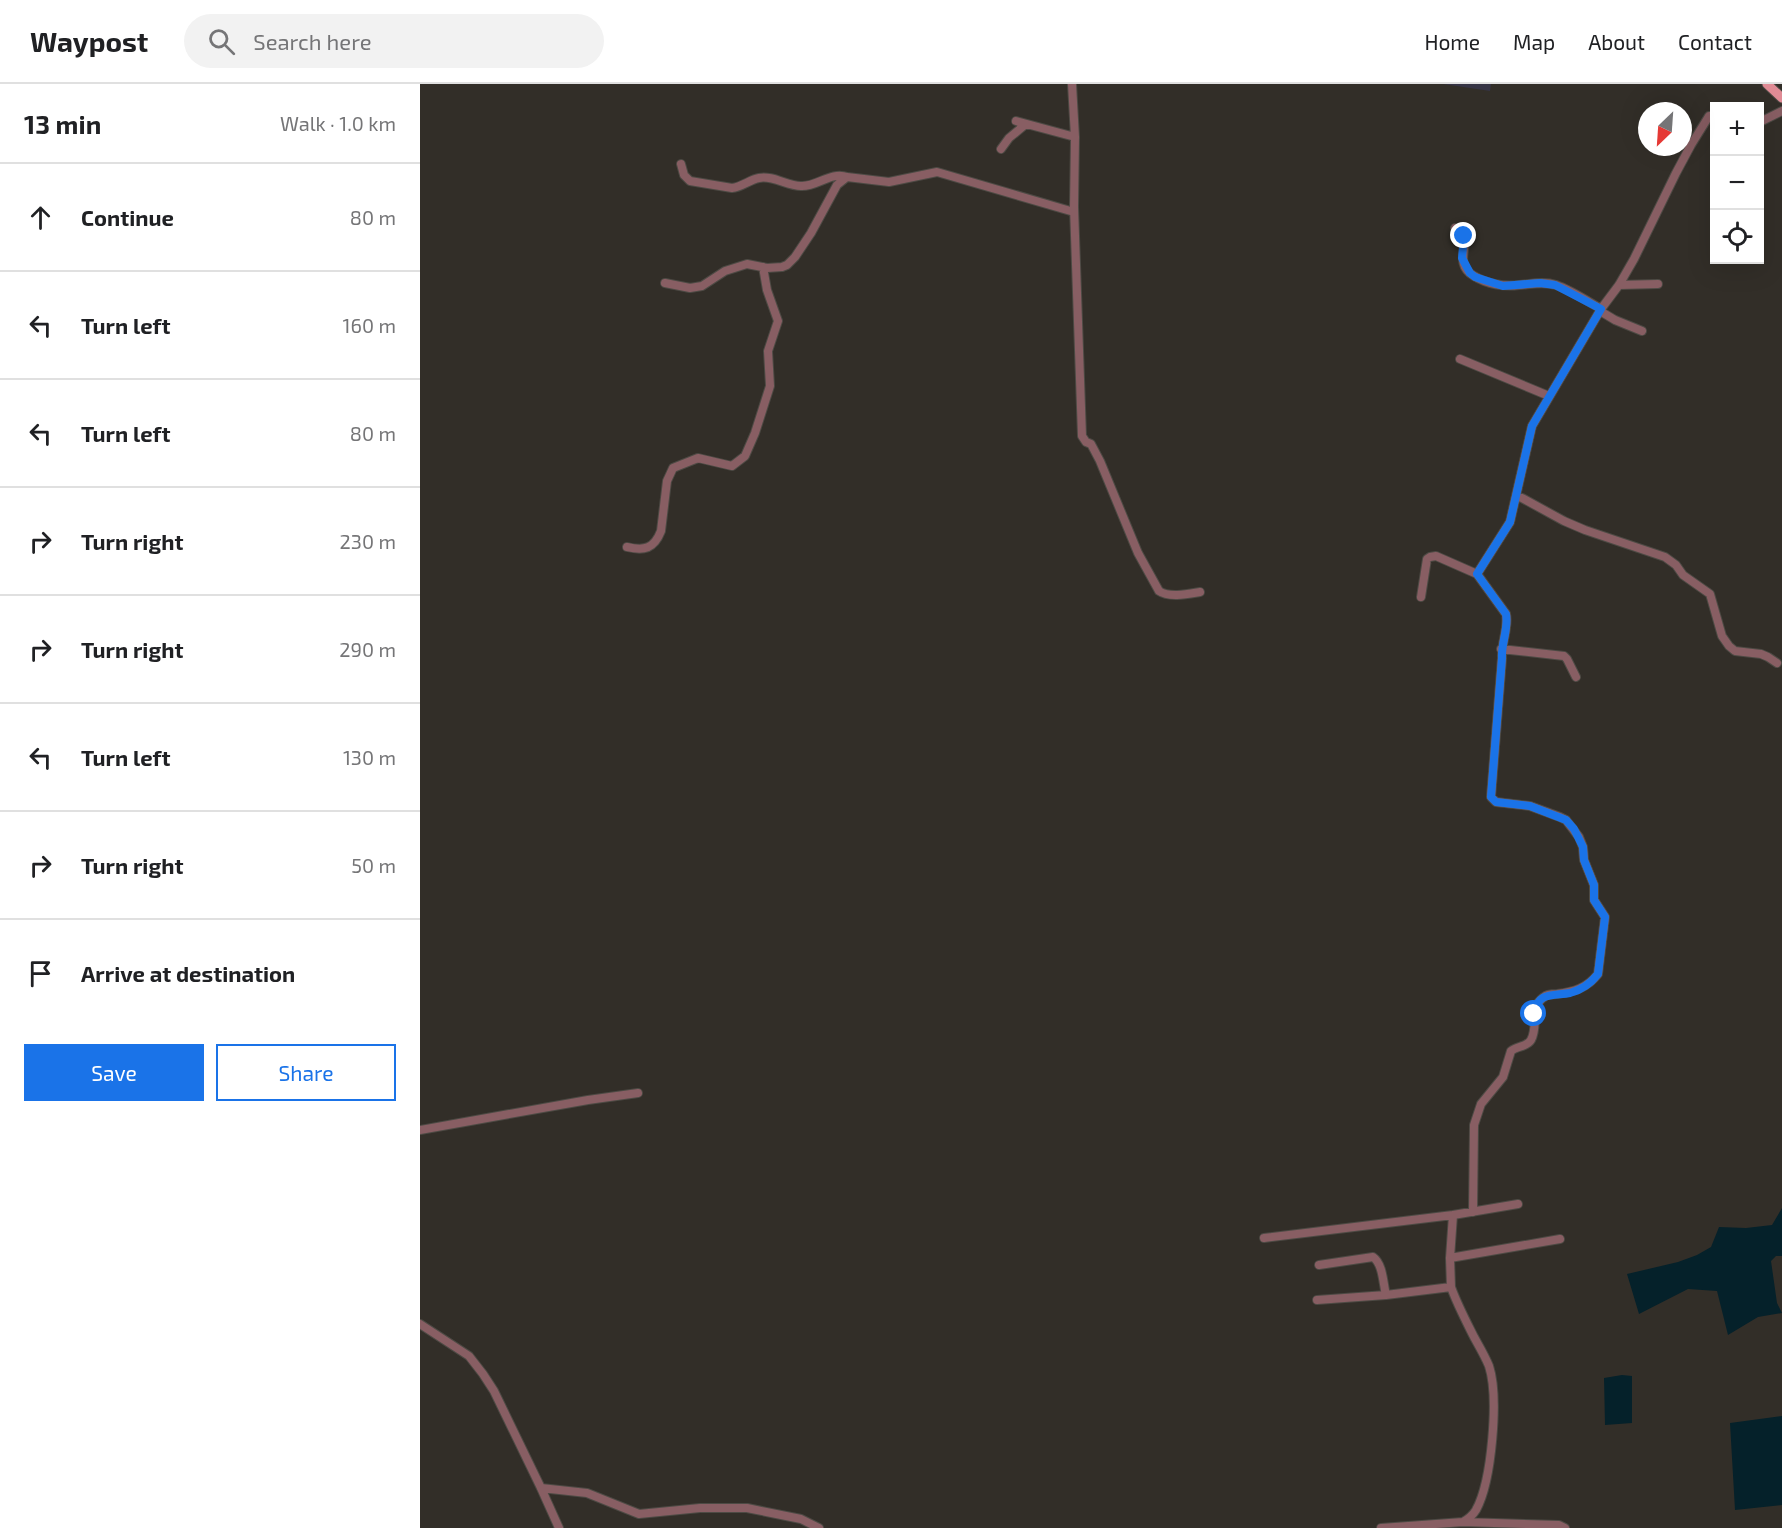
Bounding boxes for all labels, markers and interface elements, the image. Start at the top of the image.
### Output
search box [184,14,604,68]
text: Waypost [30,24,148,58]
icon: search [205,25,238,58]
text: Search here [253,28,372,54]
text: Home [1424,29,1480,54]
text: Map [1513,29,1555,54]
text: About [1588,29,1645,54]
text: Contact [1678,29,1752,54]
north arrow [1638,102,1692,156]
map controls [1710,102,1764,264]
button: + [1710,102,1764,156]
text: 13 min [24,108,101,139]
text: Walk · 1.0 km [280,111,396,135]
button: − [1710,156,1764,210]
icon: ahead [24,201,57,234]
text: Continue [81,204,174,230]
text: 80 m [350,205,396,229]
button: locate [1710,210,1764,264]
route end [1450,222,1476,248]
icon: left [24,309,57,342]
text: Turn left [81,312,170,338]
text: 160 m [343,313,396,337]
icon: left [24,417,57,450]
text: Turn left [81,420,170,446]
text: 80 m [350,421,396,445]
icon: right [24,525,57,558]
text: Turn right [81,528,183,554]
text: 230 m [340,529,396,553]
icon: right [24,633,57,666]
text: Turn right [81,636,183,662]
text: 290 m [339,637,396,661]
icon: left [24,741,57,774]
text: Turn left [81,744,170,770]
text: 130 m [343,745,396,769]
icon: right [24,849,57,882]
text: Turn right [81,852,183,878]
text: 50 m [351,853,396,877]
icon: arrive [24,957,57,990]
text: Arrive at destination [81,960,295,986]
route start [1520,1000,1546,1026]
button: Save [24,1044,204,1101]
button: Share [216,1044,396,1101]

